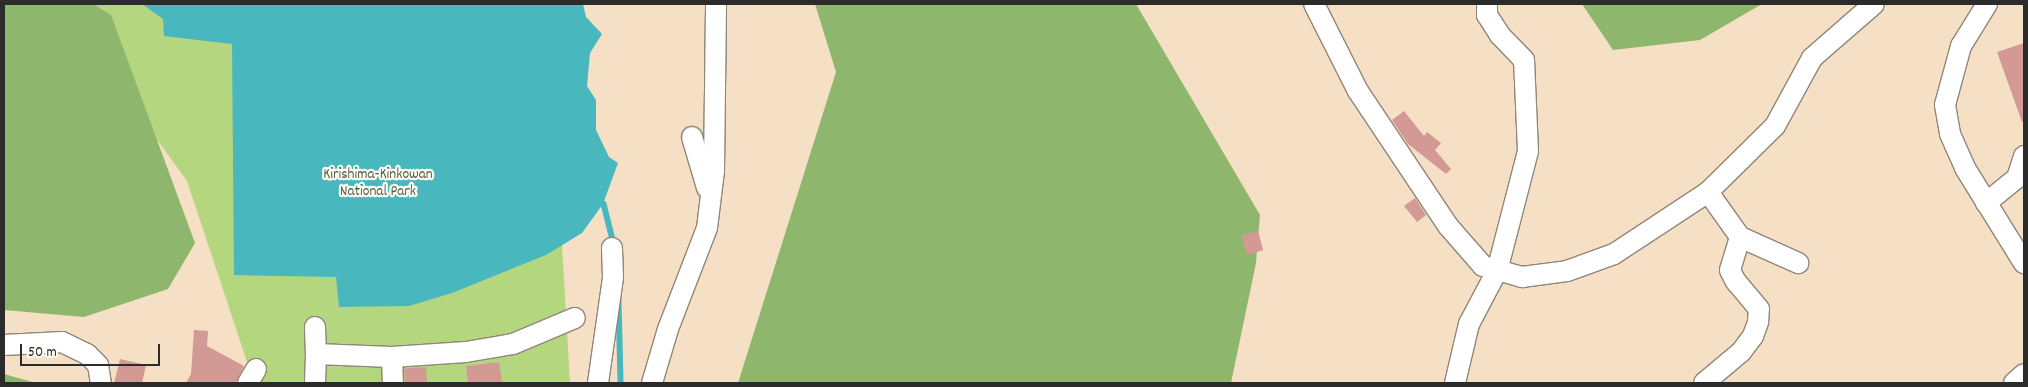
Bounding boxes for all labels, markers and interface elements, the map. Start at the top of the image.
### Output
park label: Kirishima-Kinkowan National Park [323,166,433,201]
scale bar [22,334,162,366]
text: 50 m [28,342,57,364]

